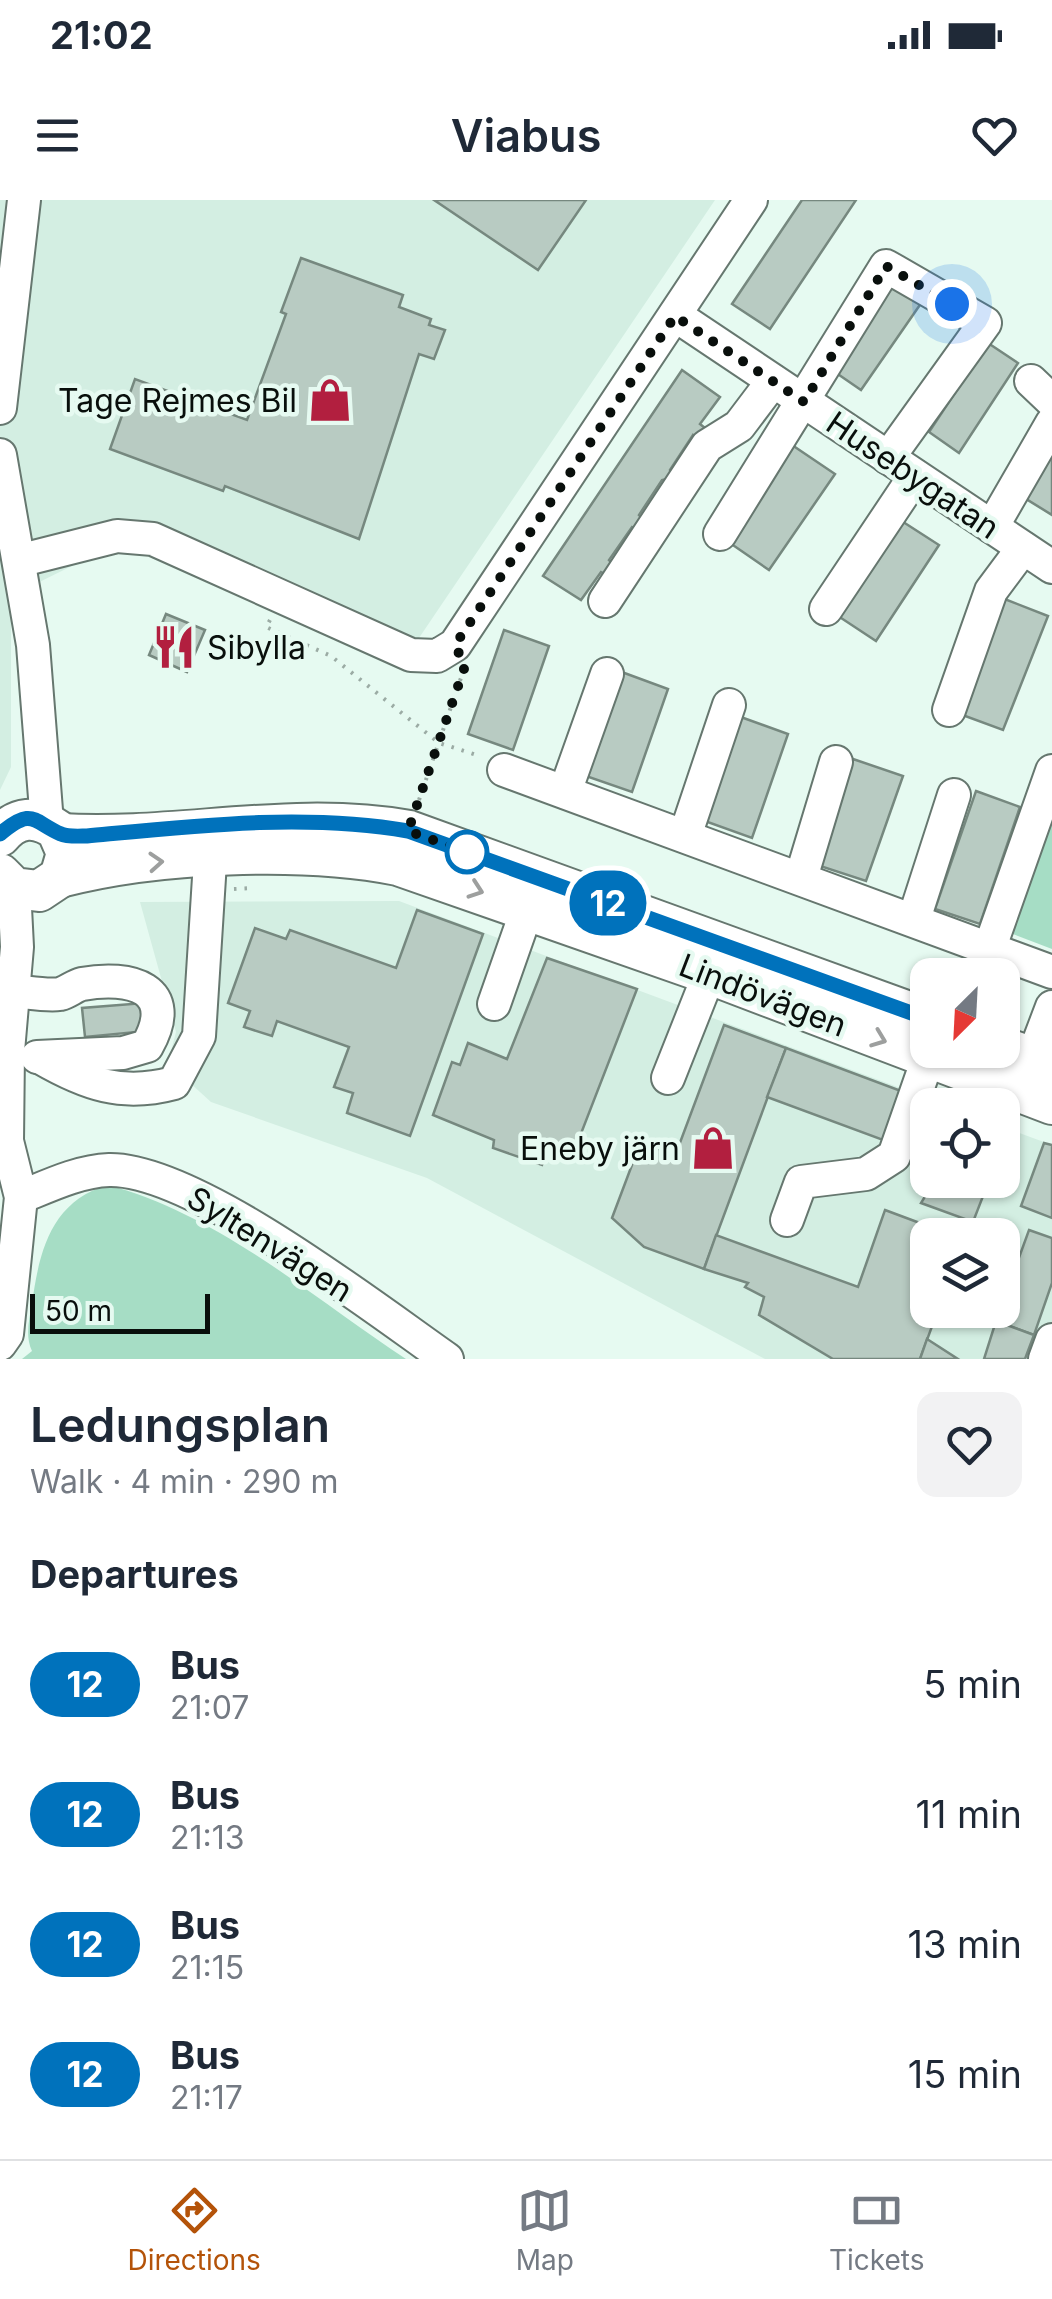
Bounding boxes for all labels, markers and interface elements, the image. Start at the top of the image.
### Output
text: 21:02 [50,12,153,58]
icon: menu [30,108,85,163]
text: Viabus [451,108,601,163]
icon: heart [967,108,1022,163]
your location [927,279,977,329]
shop icon: Tage Rejmes Bil [306,376,354,424]
place label: Tage Rejmes Bil [58,381,297,420]
street label: Husebygatan [819,403,1007,547]
restaurant icon: Sibylla [150,623,198,671]
place label: Sibylla [207,628,306,667]
unlabelled marker [446,831,488,873]
one-way arrow [149,852,165,873]
line badge: 12 [563,870,653,936]
one-way arrow [466,879,483,899]
text: 12 [589,882,627,924]
street label: Lindövägen [674,945,852,1045]
north arrow [910,958,1020,1068]
map controls [910,958,1020,1328]
one-way arrow [870,1027,887,1048]
button: locate [910,1088,1020,1198]
shop icon: Eneby järn [689,1124,737,1172]
place label: Eneby järn [520,1129,680,1168]
street label: Syltenvägen [180,1178,360,1310]
button: layers [910,1218,1020,1328]
scale bar [30,1289,210,1334]
text: 50 m [45,1294,112,1328]
button: heart [917,1392,1022,1497]
text: Ledungsplan [30,1395,330,1454]
text: Walk · 4 min · 290 m [30,1462,339,1501]
text: Departures [30,1551,239,1597]
text: Bus [170,1642,240,1688]
text: 5 min [923,1661,1022,1707]
text: 12 [66,1663,104,1705]
text: 21:07 [170,1688,249,1727]
text: Bus [170,1772,240,1818]
text: 11 min [915,1791,1022,1837]
text: 12 [66,1793,104,1835]
text: 21:13 [170,1818,245,1857]
text: Bus [170,1902,240,1948]
text: 13 min [907,1921,1022,1967]
text: 12 [66,1923,104,1965]
text: 21:15 [170,1948,244,1987]
text: Bus [170,2032,240,2078]
text: 15 min [908,2051,1022,2097]
text: 12 [66,2053,104,2095]
text: 21:17 [170,2078,243,2117]
tab: Directions [127,2183,261,2277]
tab: Map [516,2183,574,2277]
tab: Tickets [829,2183,925,2277]

